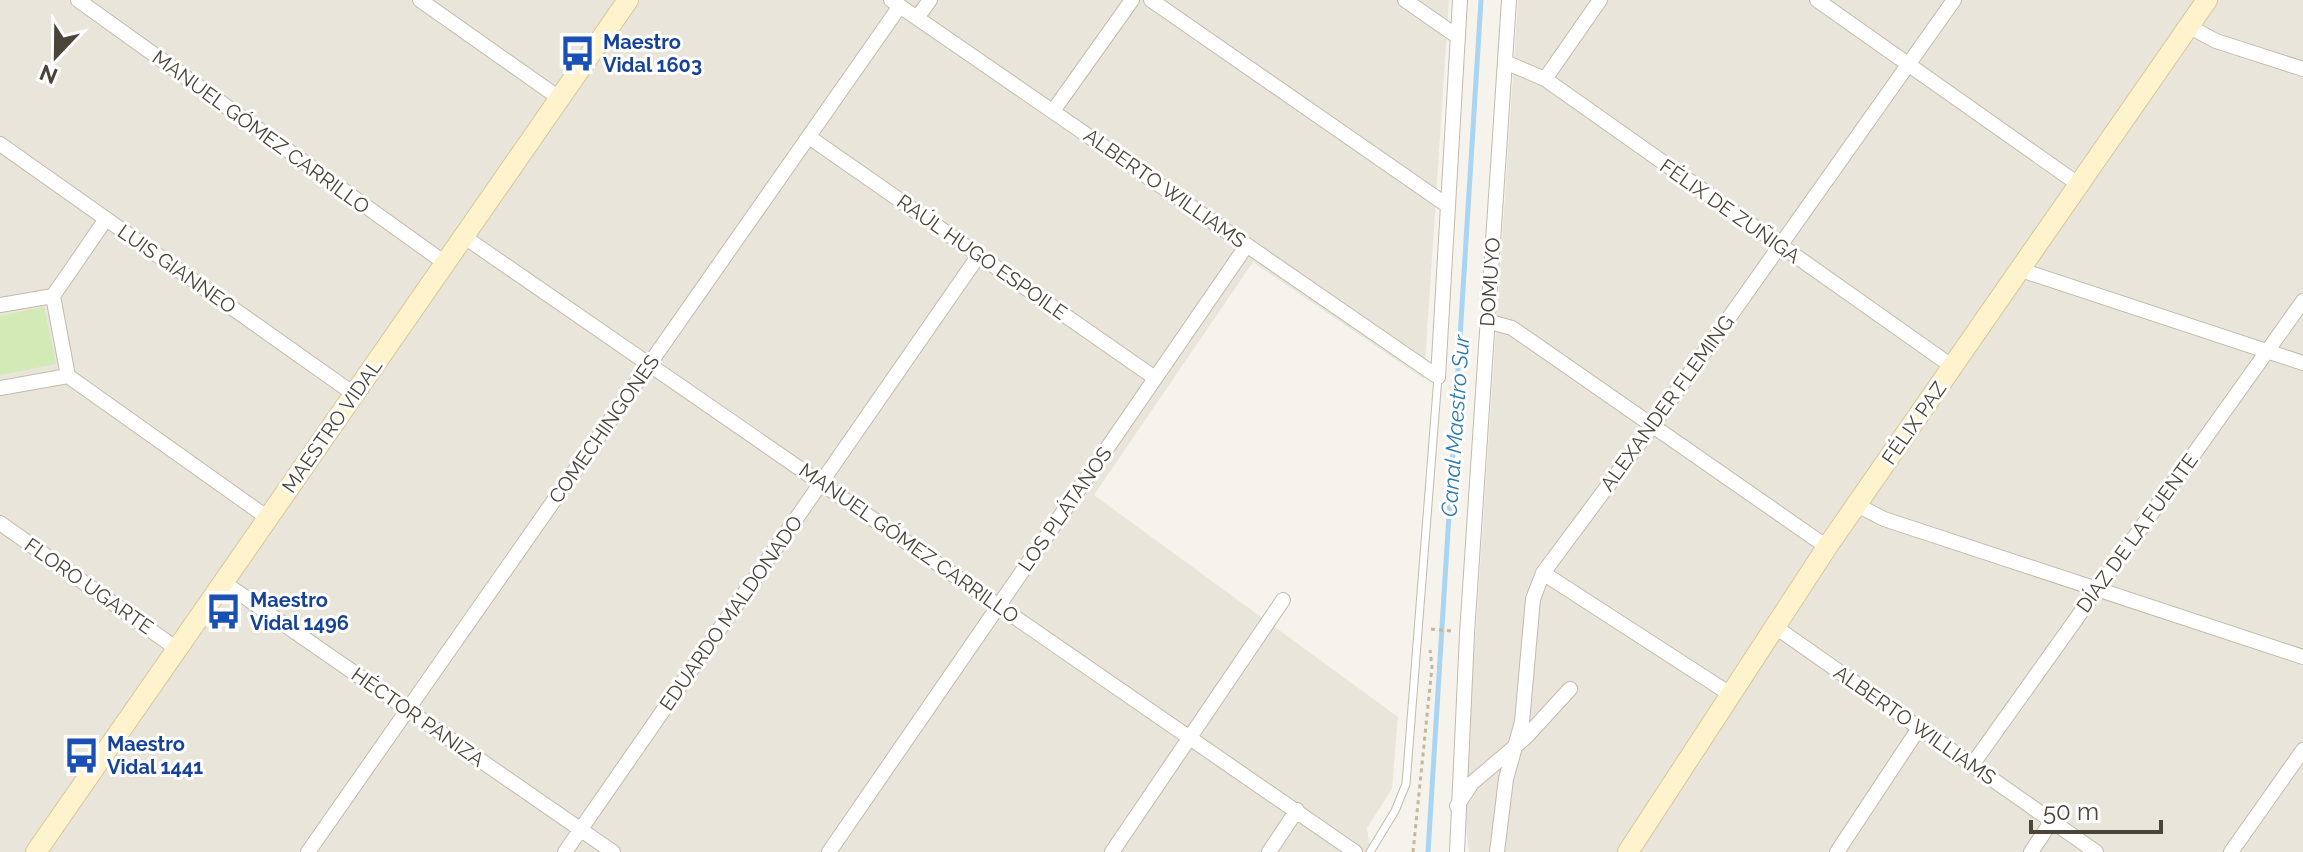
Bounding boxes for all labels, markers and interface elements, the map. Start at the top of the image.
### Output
north arrow [16,16,96,96]
place label: Maestro Vidal 1603 [603,30,702,77]
bus stop icon: Maestro Vidal 1603 [558,35,596,73]
street label: MANUEL GÓMEZ CARRILLO [148,45,374,219]
text: N [36,59,61,90]
street label: ALBERTO WILLIAMS [1079,123,1251,253]
street label: FÉLIX DE ZUÑIGA [1655,154,1805,269]
street label: RAÚL HUGO ESPOILE [892,189,1072,325]
street label: LUIS GIANNEO [113,219,241,319]
street label: DOMUYO [1475,237,1505,327]
street label: ALEXANDER FLEMING [1595,310,1739,496]
water label: Canal Maestro Sur [1436,333,1474,518]
street label: COMECHINGONES [544,350,664,508]
street label: MAESTRO VIDAL [277,354,387,497]
street label: FÉLIX PAZ [1877,377,1951,469]
street label: LOS PLÁTANOS [1013,442,1117,576]
street label: DÍAZ DE LA FUENTE [2071,449,2203,617]
street label: MANUEL GÓMEZ CARRILLO [795,458,1023,628]
street label: EDUARDO MALDONADO [655,511,807,715]
street label: FLORO UGARTE [20,533,158,639]
place label: Maestro Vidal 1496 [250,588,349,635]
bus stop icon: Maestro Vidal 1496 [205,592,243,630]
street label: ALBERTO WILLIAMS [1829,660,2001,790]
street label: HÉCTOR PANIZA [347,662,489,772]
place label: Maestro Vidal 1441 [107,732,203,779]
bus stop icon: Maestro Vidal 1441 [62,737,100,775]
scale bar [2031,784,2161,834]
text: 50 m [2043,797,2099,826]

